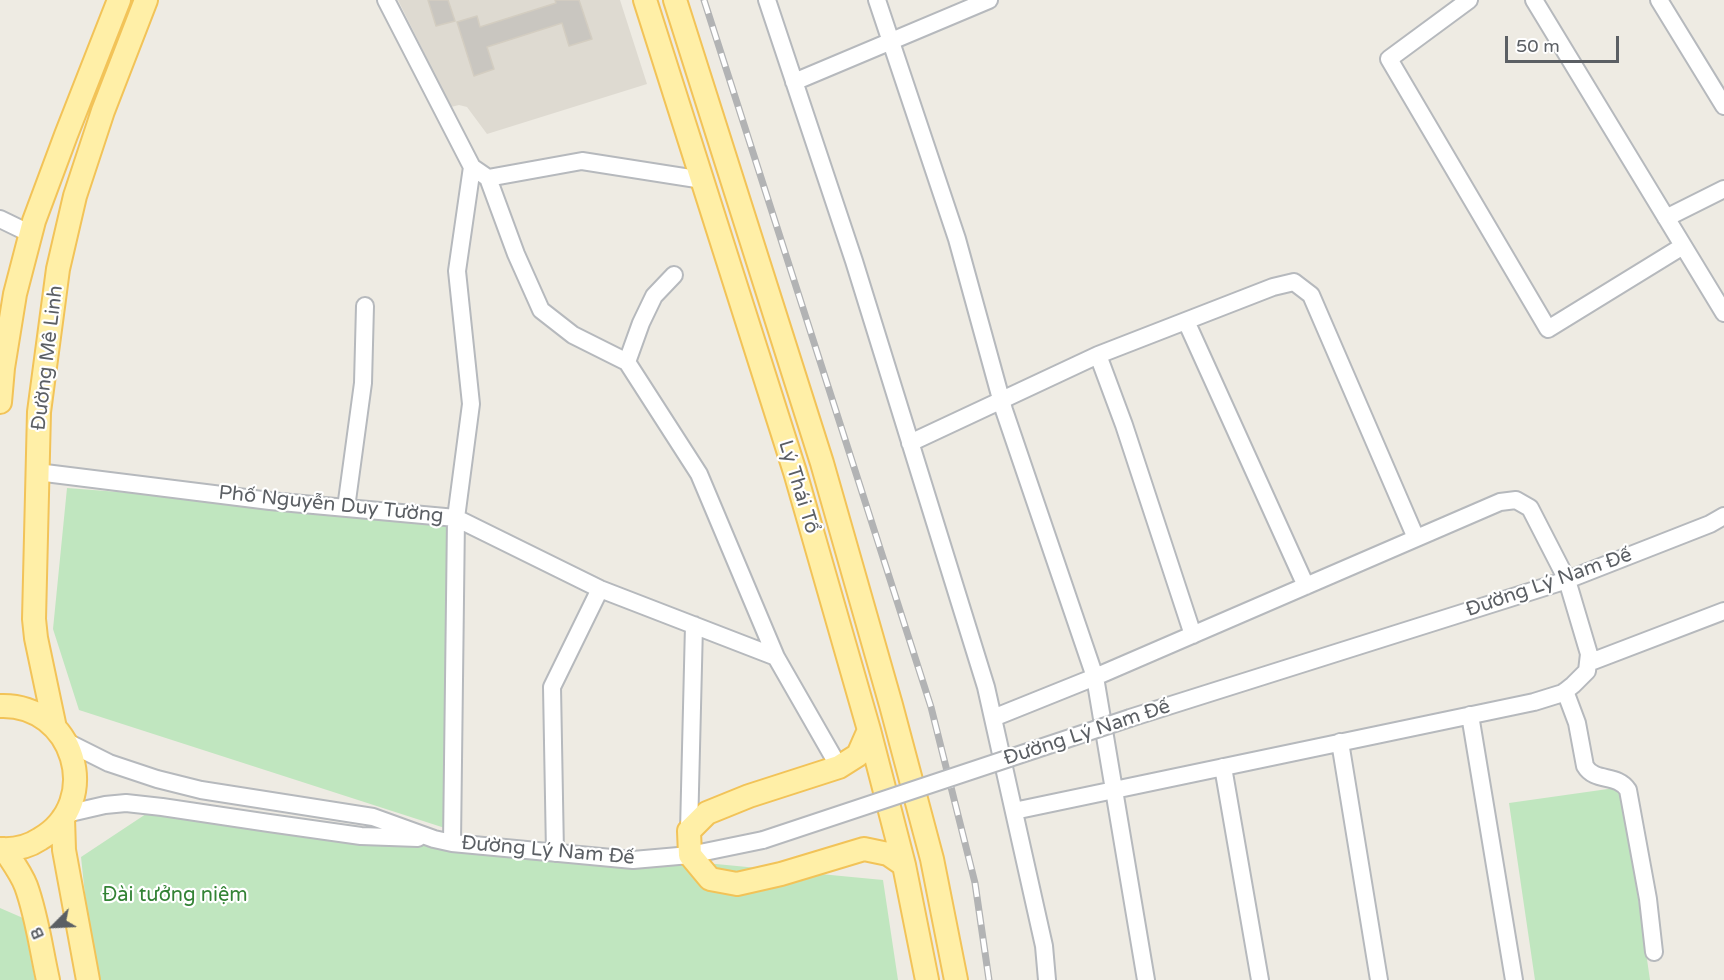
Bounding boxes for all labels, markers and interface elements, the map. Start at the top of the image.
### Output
scale bar [1508,24,1622,62]
text: 50 m [1516,35,1560,57]
street label: Đường Mê Linh [27,284,69,432]
street label: Lý Thái Tổ [772,438,824,536]
street label: Phố Nguyễn Duy Tường [217,481,445,529]
street label: Đường Lý Nam Đế [1463,543,1635,623]
street label: Đường Lý Nam Đế [1001,695,1173,771]
street label: Đường Lý Nam Đế [460,831,636,871]
park label: Đài tưởng niệm [102,884,248,908]
north arrow [24,896,84,956]
text: B [26,924,49,942]

